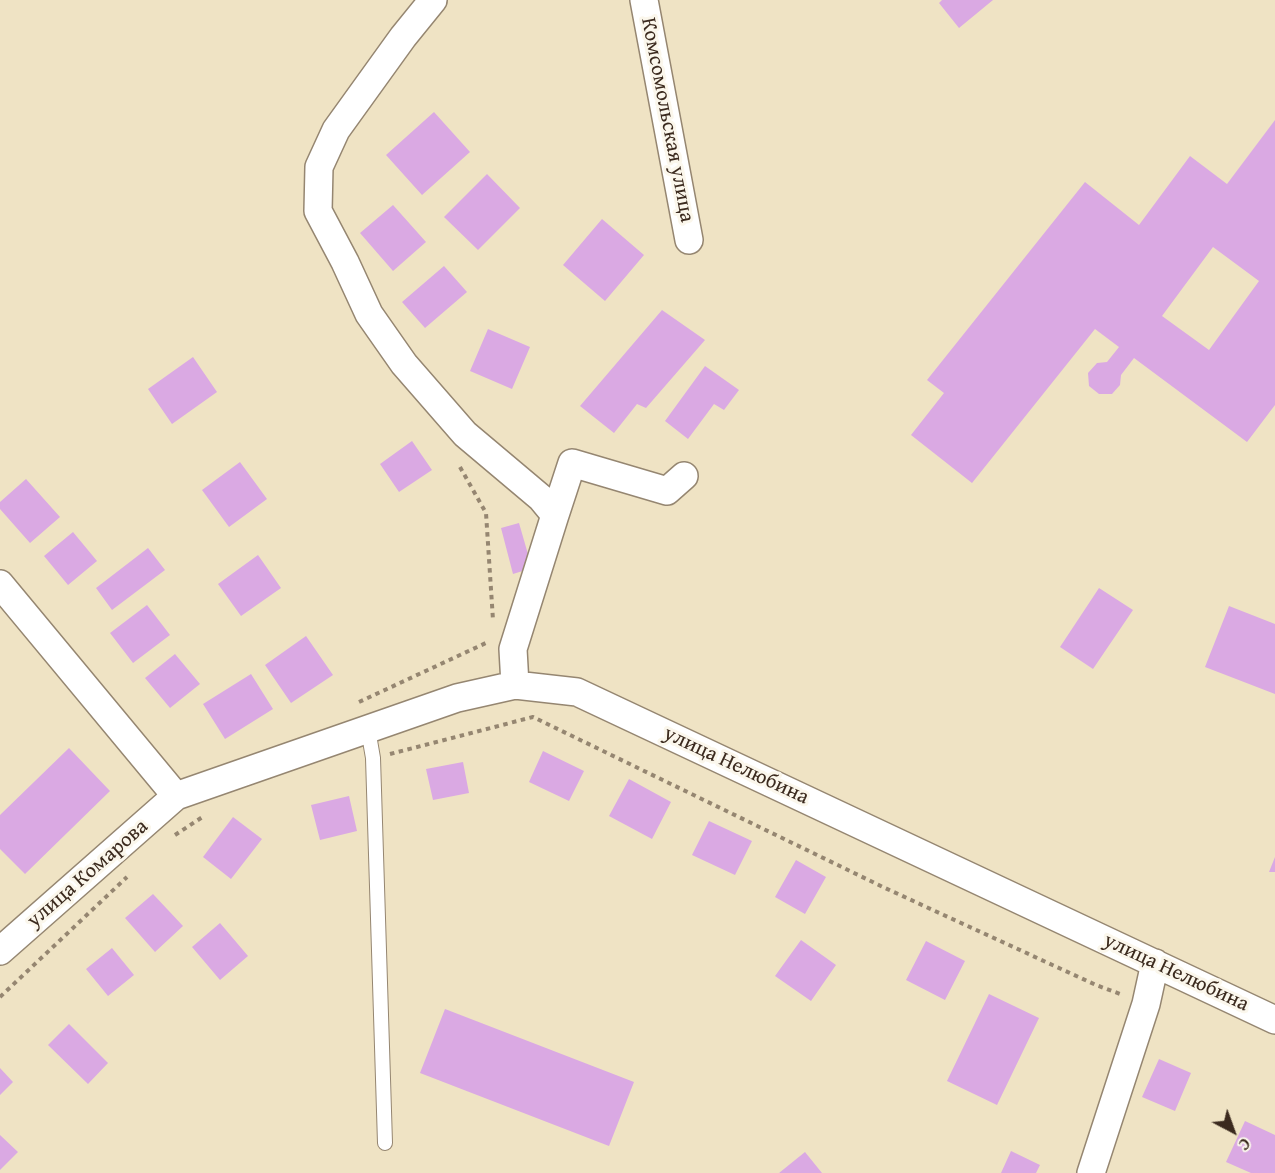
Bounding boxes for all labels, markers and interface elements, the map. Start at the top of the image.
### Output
street label: Комсомольская улица [635,15,699,225]
street label: улица Нелюбина [659,721,813,811]
street label: улица Комарова [22,815,154,933]
street label: улица Нелюбина [1099,928,1253,1018]
north arrow [1203,1101,1263,1161]
text: С [1234,1133,1256,1157]

